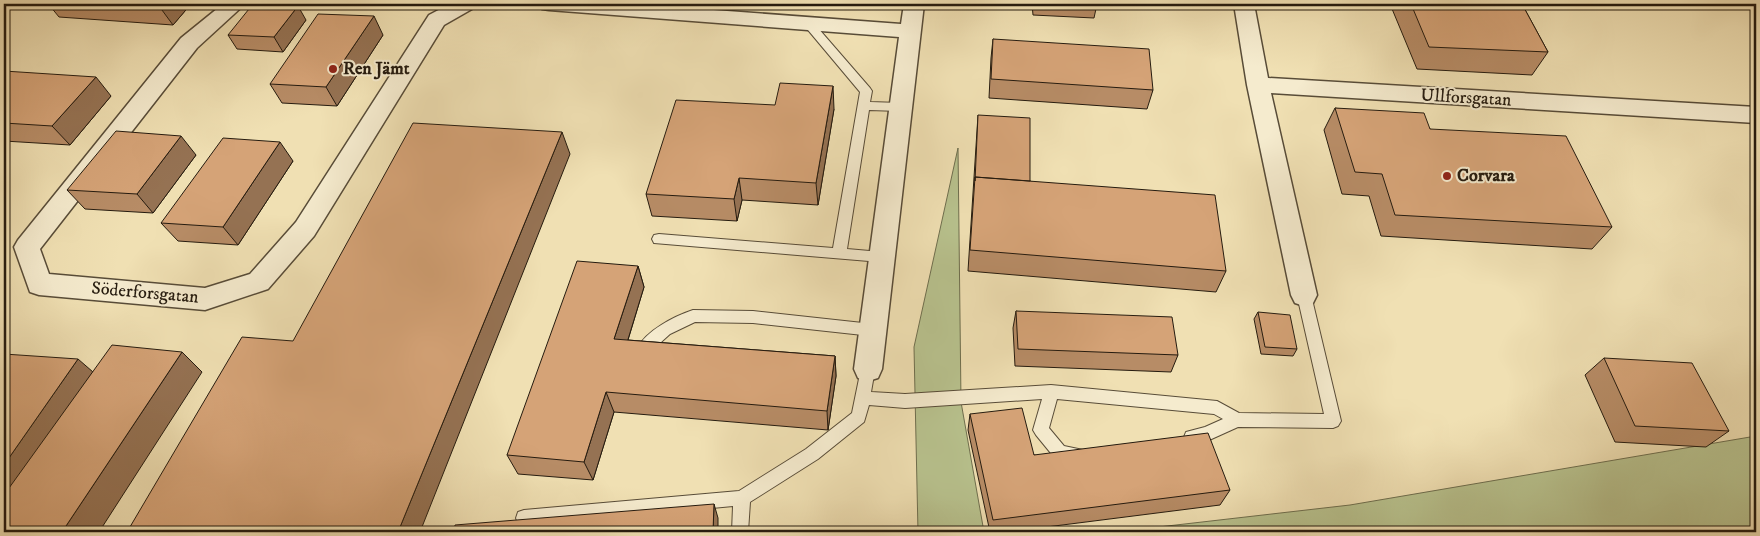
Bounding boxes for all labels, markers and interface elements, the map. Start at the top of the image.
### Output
place label: Ren Jämt [343,58,410,80]
marker: Ren Jämt [327,63,339,75]
street label: Ullforsgatan [1420,85,1513,111]
place label: Corvara [1457,165,1515,187]
marker: Corvara [1441,170,1453,182]
street label: Söderforsgatan [90,277,200,309]

